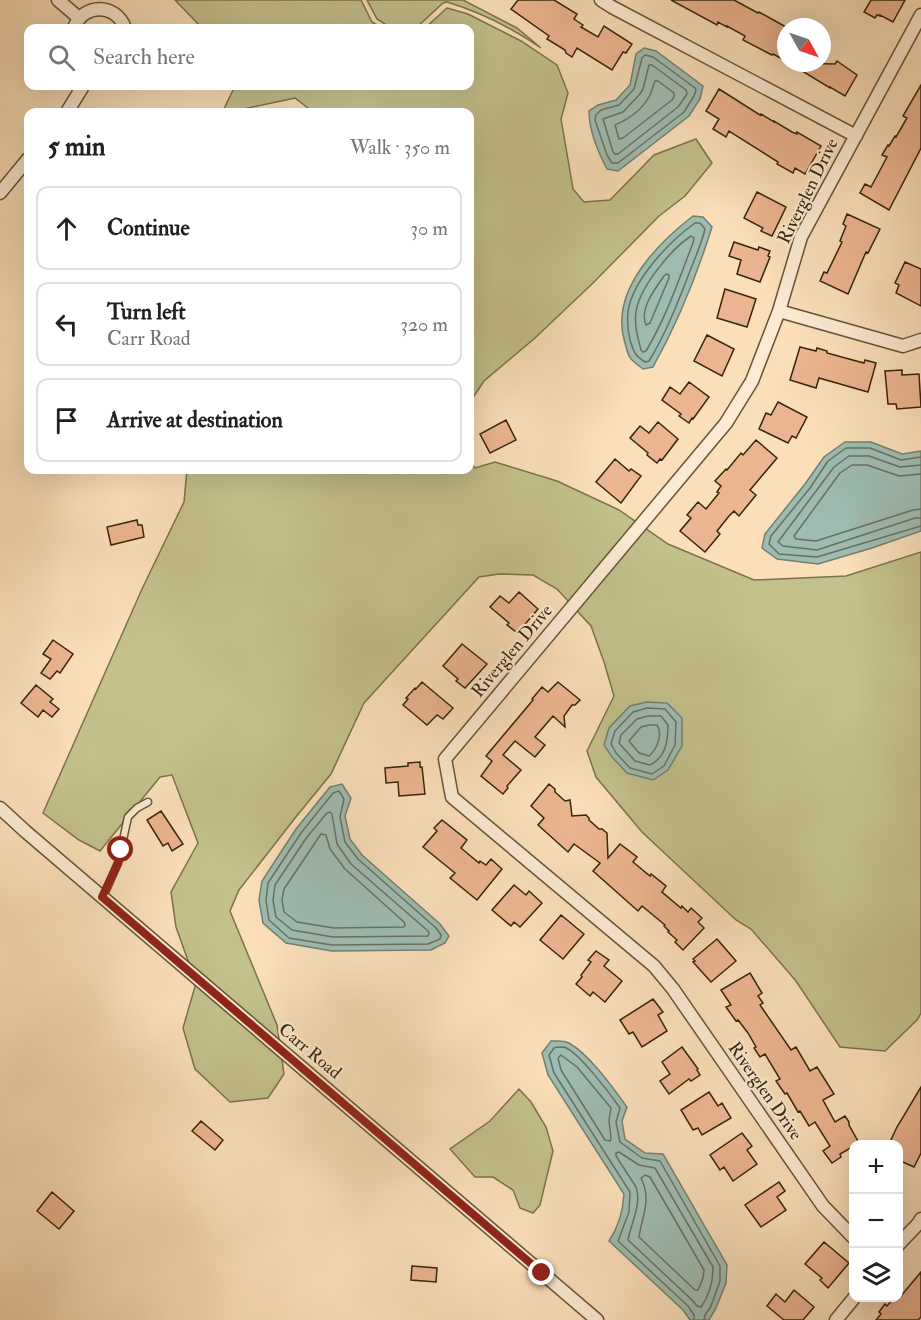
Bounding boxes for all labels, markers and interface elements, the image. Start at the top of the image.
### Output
north arrow [777,18,831,72]
search box [24,24,474,90]
icon: search [45,41,78,74]
text: Search here [93,43,195,71]
text: 5 min [48,131,105,163]
street label: Riverglen Drive [773,134,844,248]
text: Walk · 350 m [350,135,450,160]
icon: ahead [50,212,83,245]
text: Continue [107,214,190,242]
text: 30 m [410,216,448,241]
text: Turn left [107,298,186,326]
icon: left [50,308,83,341]
text: 320 m [400,312,448,337]
text: Carr Road [107,326,191,351]
icon: arrive [50,404,83,437]
text: Arrive at destination [107,406,283,434]
street label: Riverglen Drive [466,599,558,702]
route start [107,836,133,862]
street label: Carr Road [274,1018,346,1084]
street label: Riverglen Drive [723,1037,808,1145]
map controls [849,1140,903,1302]
button: + [849,1140,903,1194]
button: − [849,1194,903,1248]
button: layers [849,1248,903,1302]
route end [528,1259,554,1285]

